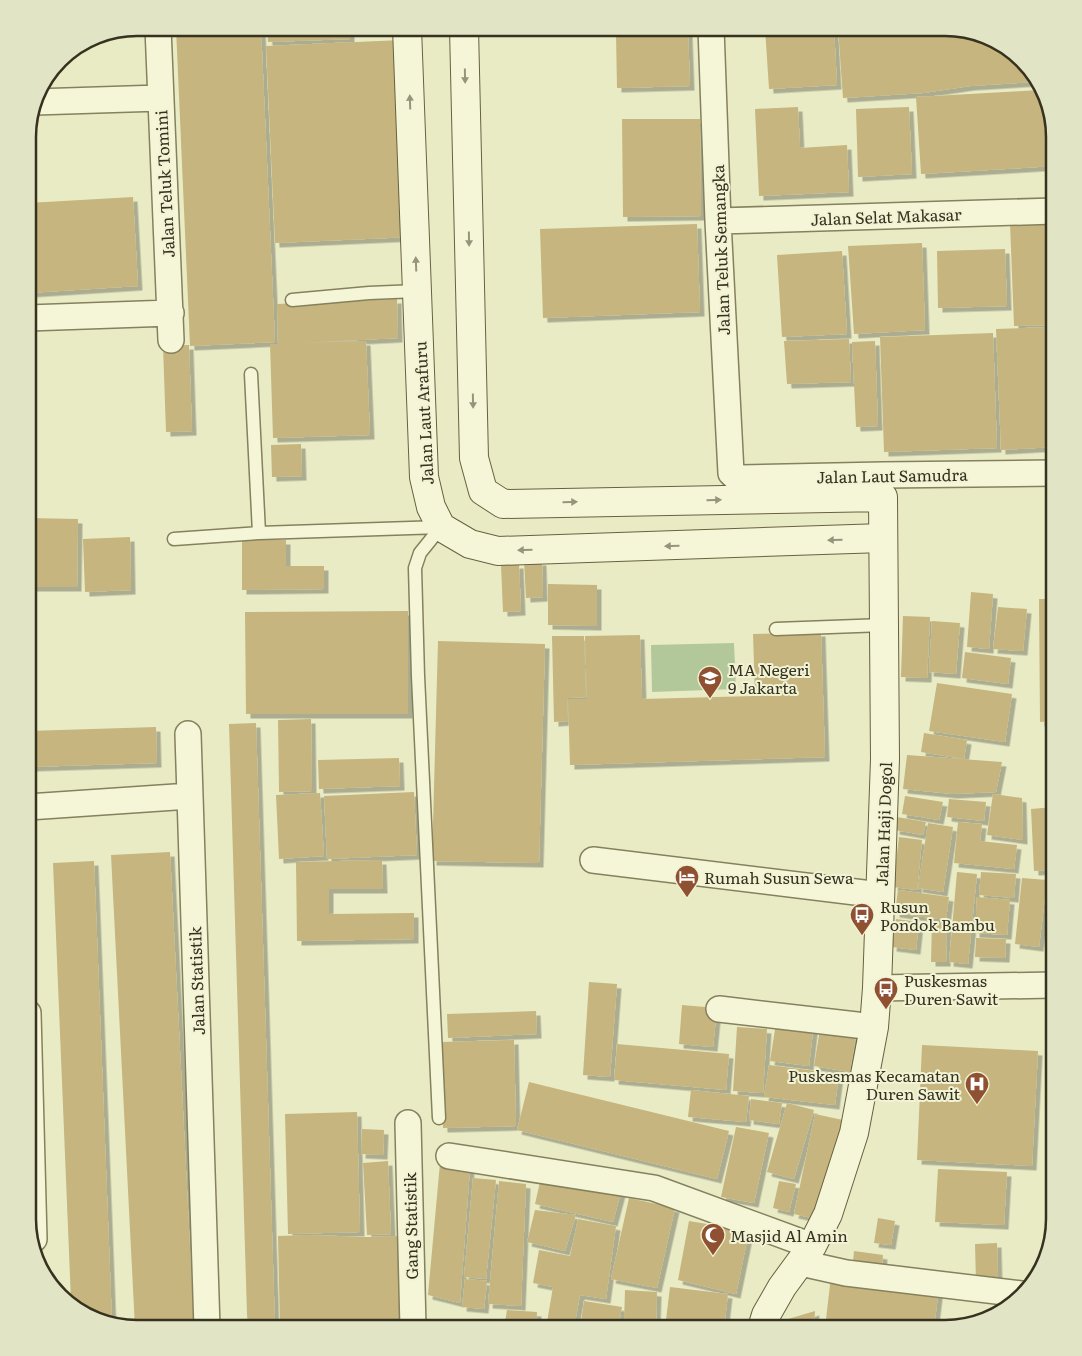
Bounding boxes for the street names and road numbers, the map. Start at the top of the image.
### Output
street label: Jalan Teluk Tomini [148,109,180,259]
street label: Jalan Teluk Semangka [705,164,735,336]
street label: Jalan Selat Makasar [810,201,962,231]
street label: Jalan Laut Arafuru [407,340,439,486]
street label: Jalan Laut Samudra [816,462,968,488]
street label: Jalan Haji Dogol [869,761,897,887]
street label: Jalan Statistik [182,926,210,1036]
street label: Gang Statistik [397,1172,423,1280]

